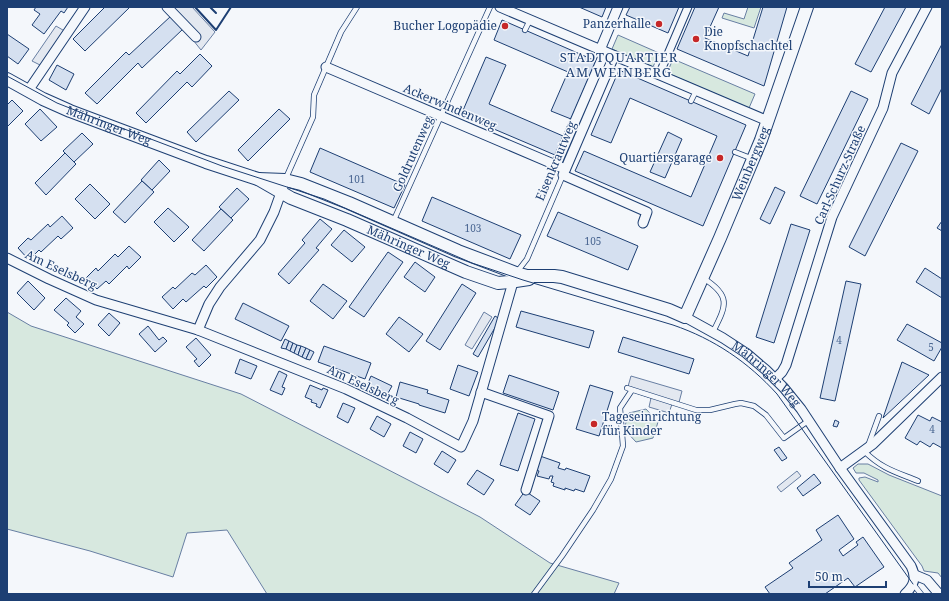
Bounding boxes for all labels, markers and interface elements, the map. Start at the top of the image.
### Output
place label: Panzerhalle [583,15,651,32]
place label: Bucher Logopädie [393,17,497,34]
marker: Panzerhalle [654,19,664,29]
marker: Bucher Logopädie [500,21,510,31]
place label: Die Knopfschachtel [704,23,793,54]
marker: Die Knopfschachtel [691,34,701,44]
district label: STADTQUARTIER AM WEINBERG [560,48,678,81]
street label: Ackerwindenweg [401,79,500,134]
street label: Mähringer Weg [64,101,154,149]
street label: Goldrutenweg [388,113,437,194]
street label: Eisenkrautweg [531,118,580,203]
street label: Carl-Schurz-Straße [810,122,869,227]
street label: Weinbergweg [727,124,773,203]
place label: Quartiersgarage [619,149,712,166]
marker: Quartiersgarage [715,153,725,163]
house number: 101 [349,172,365,186]
street label: Mähringer Weg [364,221,453,272]
house number: 103 [465,221,482,235]
house number: 105 [585,234,601,248]
street label: Am Eselsberg [23,246,100,294]
house number: 4 [836,333,842,347]
street label: Mähringer Weg [729,337,805,411]
house number: 5 [928,340,934,354]
street label: Am Eselsberg [325,361,402,409]
place label: Tageseinrichtung für Kinder [602,408,702,439]
marker: Tageseinrichtung für Kinder [589,419,599,429]
house number: 4 [929,422,935,436]
scale bar [809,563,886,589]
text: 50 m [815,568,843,585]

